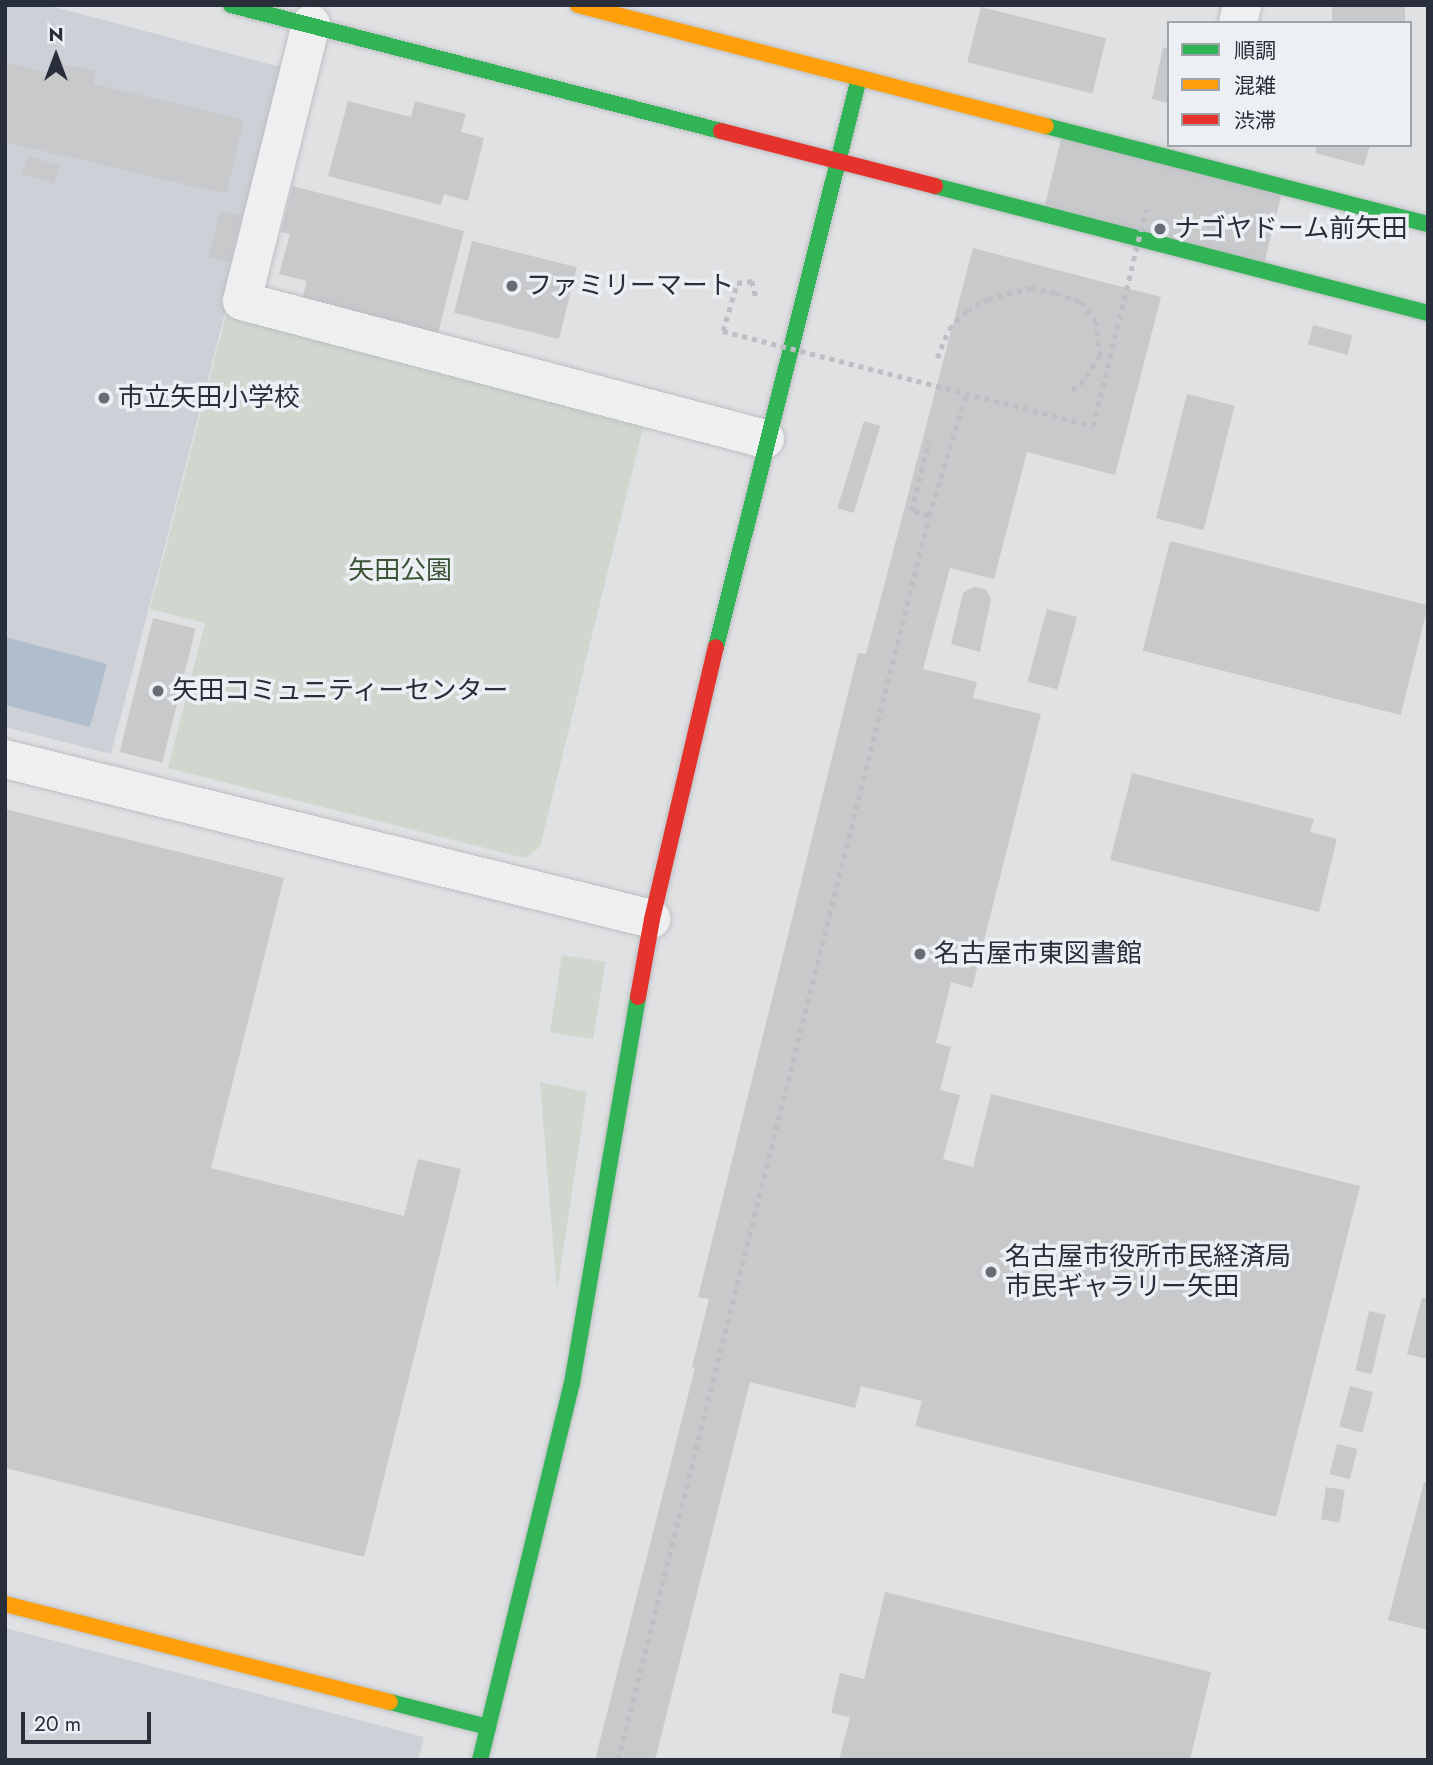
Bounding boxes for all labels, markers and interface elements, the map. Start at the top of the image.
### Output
north arrow [21,21,91,91]
text: N [48,21,64,48]
legend [1167,21,1412,147]
text: 順調 [1234,36,1276,66]
text: 混雑 [1234,71,1276,101]
text: 渋滞 [1234,106,1276,136]
place label: ナゴヤドーム前矢田 [1174,213,1408,245]
marker: ナゴヤドーム前矢田 [1152,221,1168,237]
place label: ファミリーマート [526,270,734,302]
marker: ファミリーマート [504,278,520,294]
place label: 市立矢田小学校 [118,382,300,414]
marker: 市立矢田小学校 [96,390,112,406]
park label: 矢田公園 [348,555,452,587]
place label: 矢田コミュニティーセンター [172,675,510,707]
marker: 矢田コミュニティーセンター [150,683,166,699]
place label: 名古屋市東図書館 [934,938,1142,970]
marker: 名古屋市東図書館 [912,946,928,962]
place label: 名古屋市役所市民経済局 市民ギャラリー矢田 [1005,1241,1291,1302]
marker: 名古屋市役所市民経済局 市民ギャラリー矢田 [983,1264,999,1280]
scale bar [24,1698,154,1742]
text: 20 m [34,1709,81,1739]

